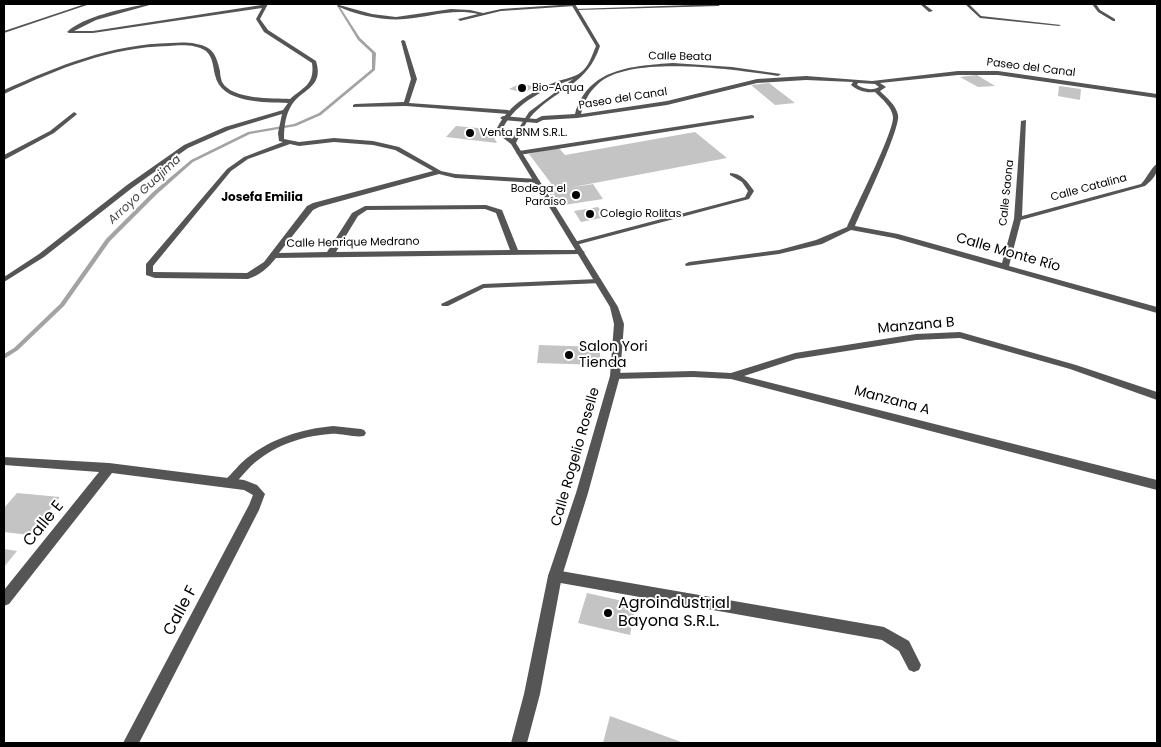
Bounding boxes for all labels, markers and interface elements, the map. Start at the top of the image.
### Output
street label: Calle Beata [648,50,712,64]
street label: Paseo del Canal [986,56,1076,80]
place label: Bio-Aqua [532,81,584,95]
marker: Bio-Aqua [516,82,528,94]
street label: Paseo del Canal [578,85,668,113]
place label: Venta BNM S.R.L. [480,126,567,140]
marker: Venta BNM S.R.L. [464,127,476,139]
water label: Arroyo Guajima [106,153,184,227]
street label: Calle Saona [997,159,1017,227]
street label: Calle Catalina [1049,171,1129,205]
place label: Bodega el Paraíso [511,182,566,208]
marker: Bodega el Paraíso [570,189,582,201]
district label: Josefa Emilia [221,191,303,205]
place label: Colegio Rolitas [600,207,681,221]
marker: Colegio Rolitas [584,208,596,220]
street label: Calle Monte Río [954,230,1062,276]
street label: Calle Henrique Medrano [286,235,420,251]
street label: Manzana B [877,314,955,338]
place label: Salon Yori Tienda [579,339,648,372]
marker: Salon Yori Tienda [563,349,575,361]
street label: Manzana A [852,383,932,419]
street label: Calle Rogelio Roselle [548,386,604,528]
street label: Calle E [20,497,68,551]
street label: Calle F [160,583,202,639]
place label: Agroindustrial Bayona S.R.L. [618,594,730,632]
marker: Agroindustrial Bayona S.R.L. [602,607,614,619]

